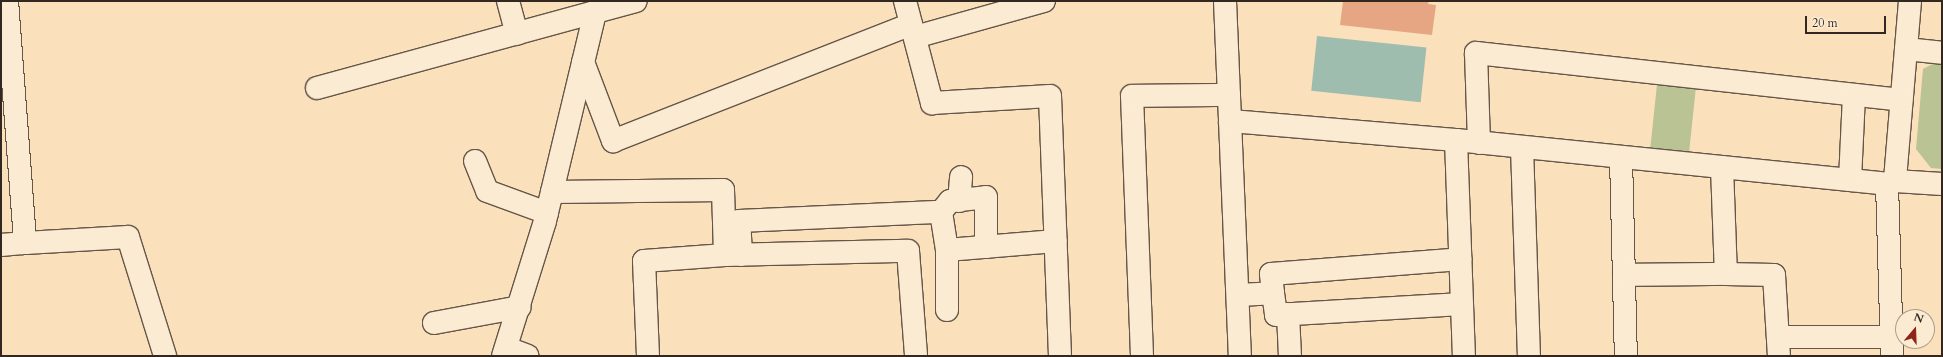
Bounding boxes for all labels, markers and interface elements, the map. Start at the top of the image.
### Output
scale bar [1807,8,1888,34]
text: 20 m [1812,15,1838,31]
north arrow [1895,309,1935,349]
text: N [1912,309,1926,327]

